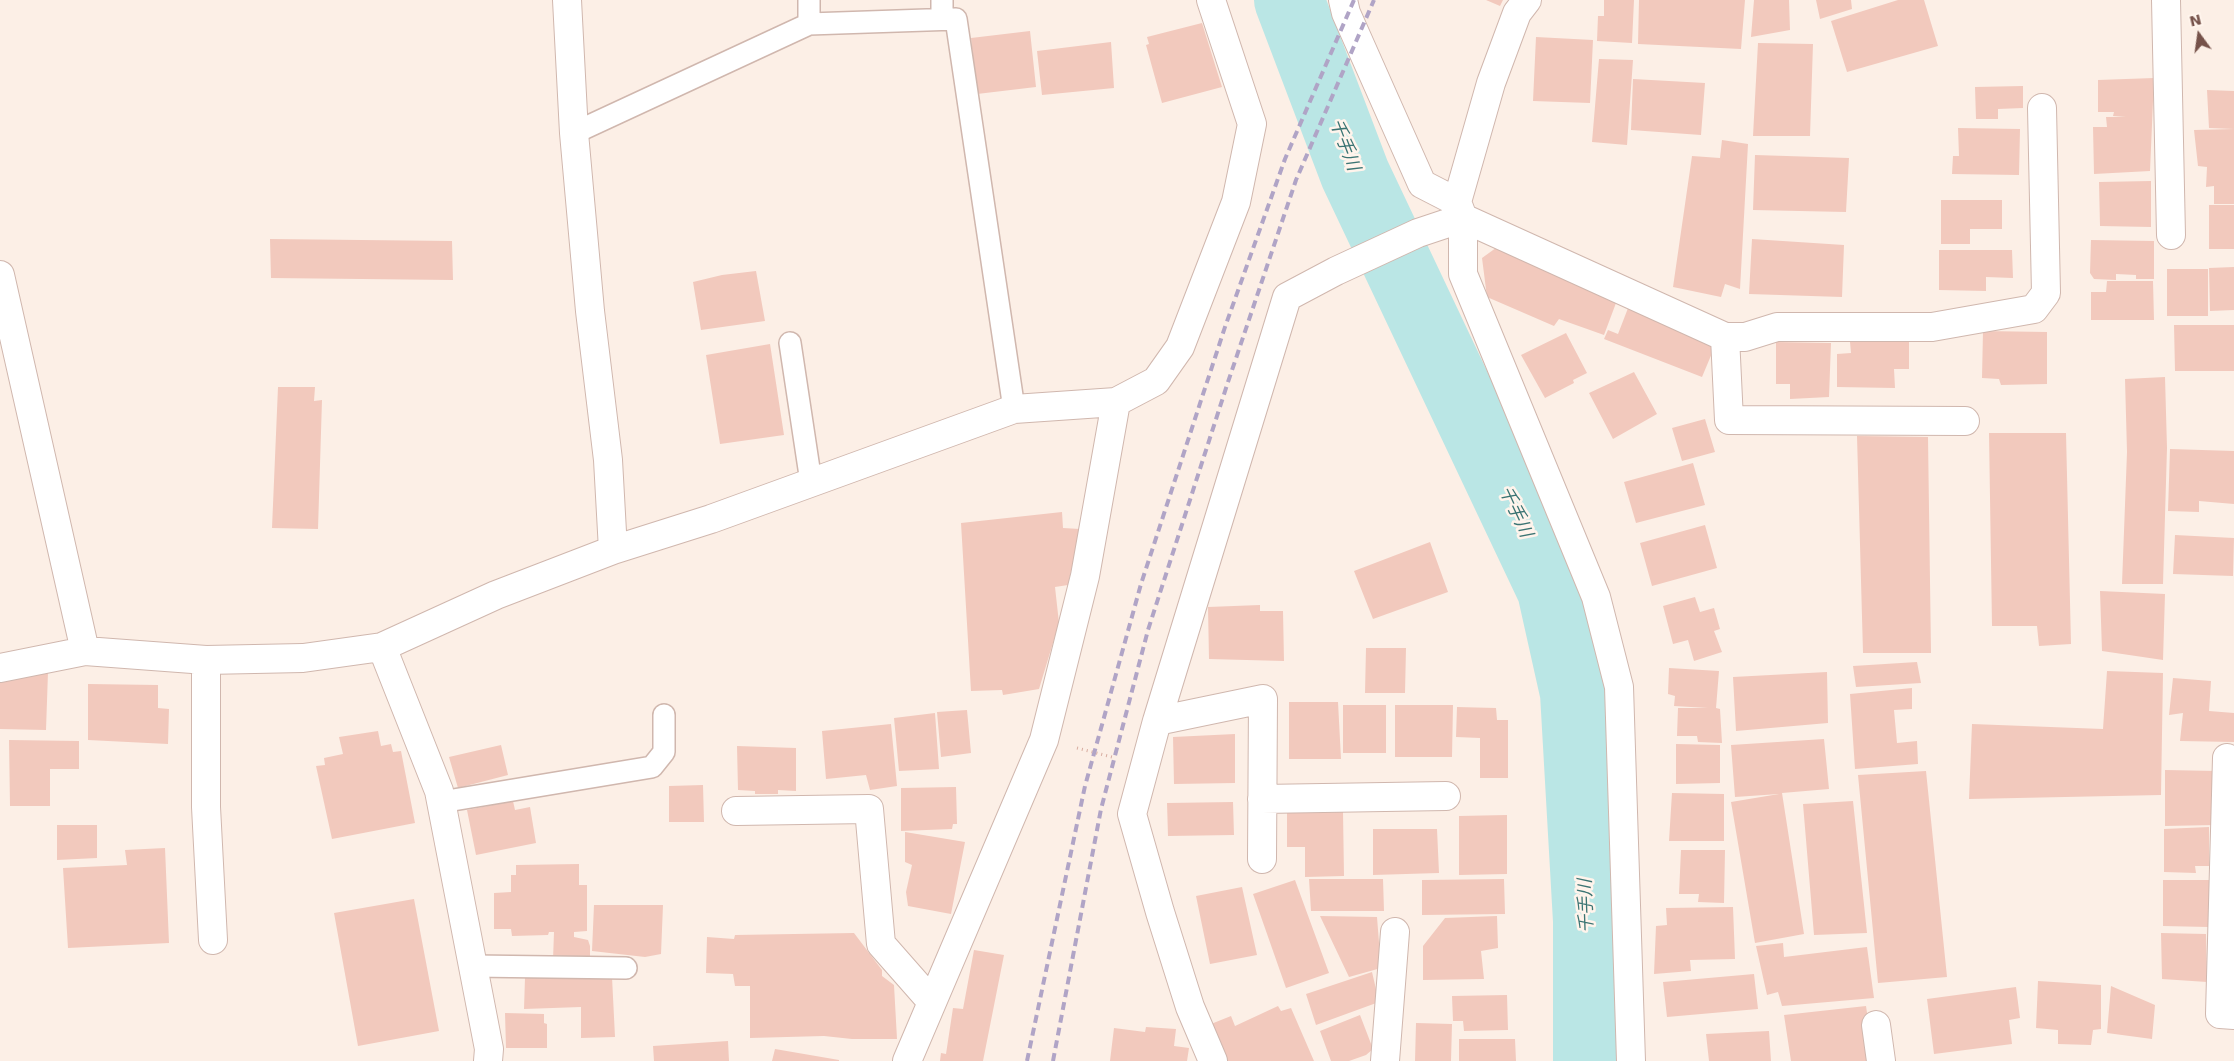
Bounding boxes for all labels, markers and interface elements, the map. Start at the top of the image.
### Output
north arrow [2174,10,2224,60]
text: N [2188,11,2203,30]
water label: 千手川 [1324,116,1364,174]
water label: 千手川 [1494,483,1536,541]
water label: 千手川 [1575,879,1599,933]

